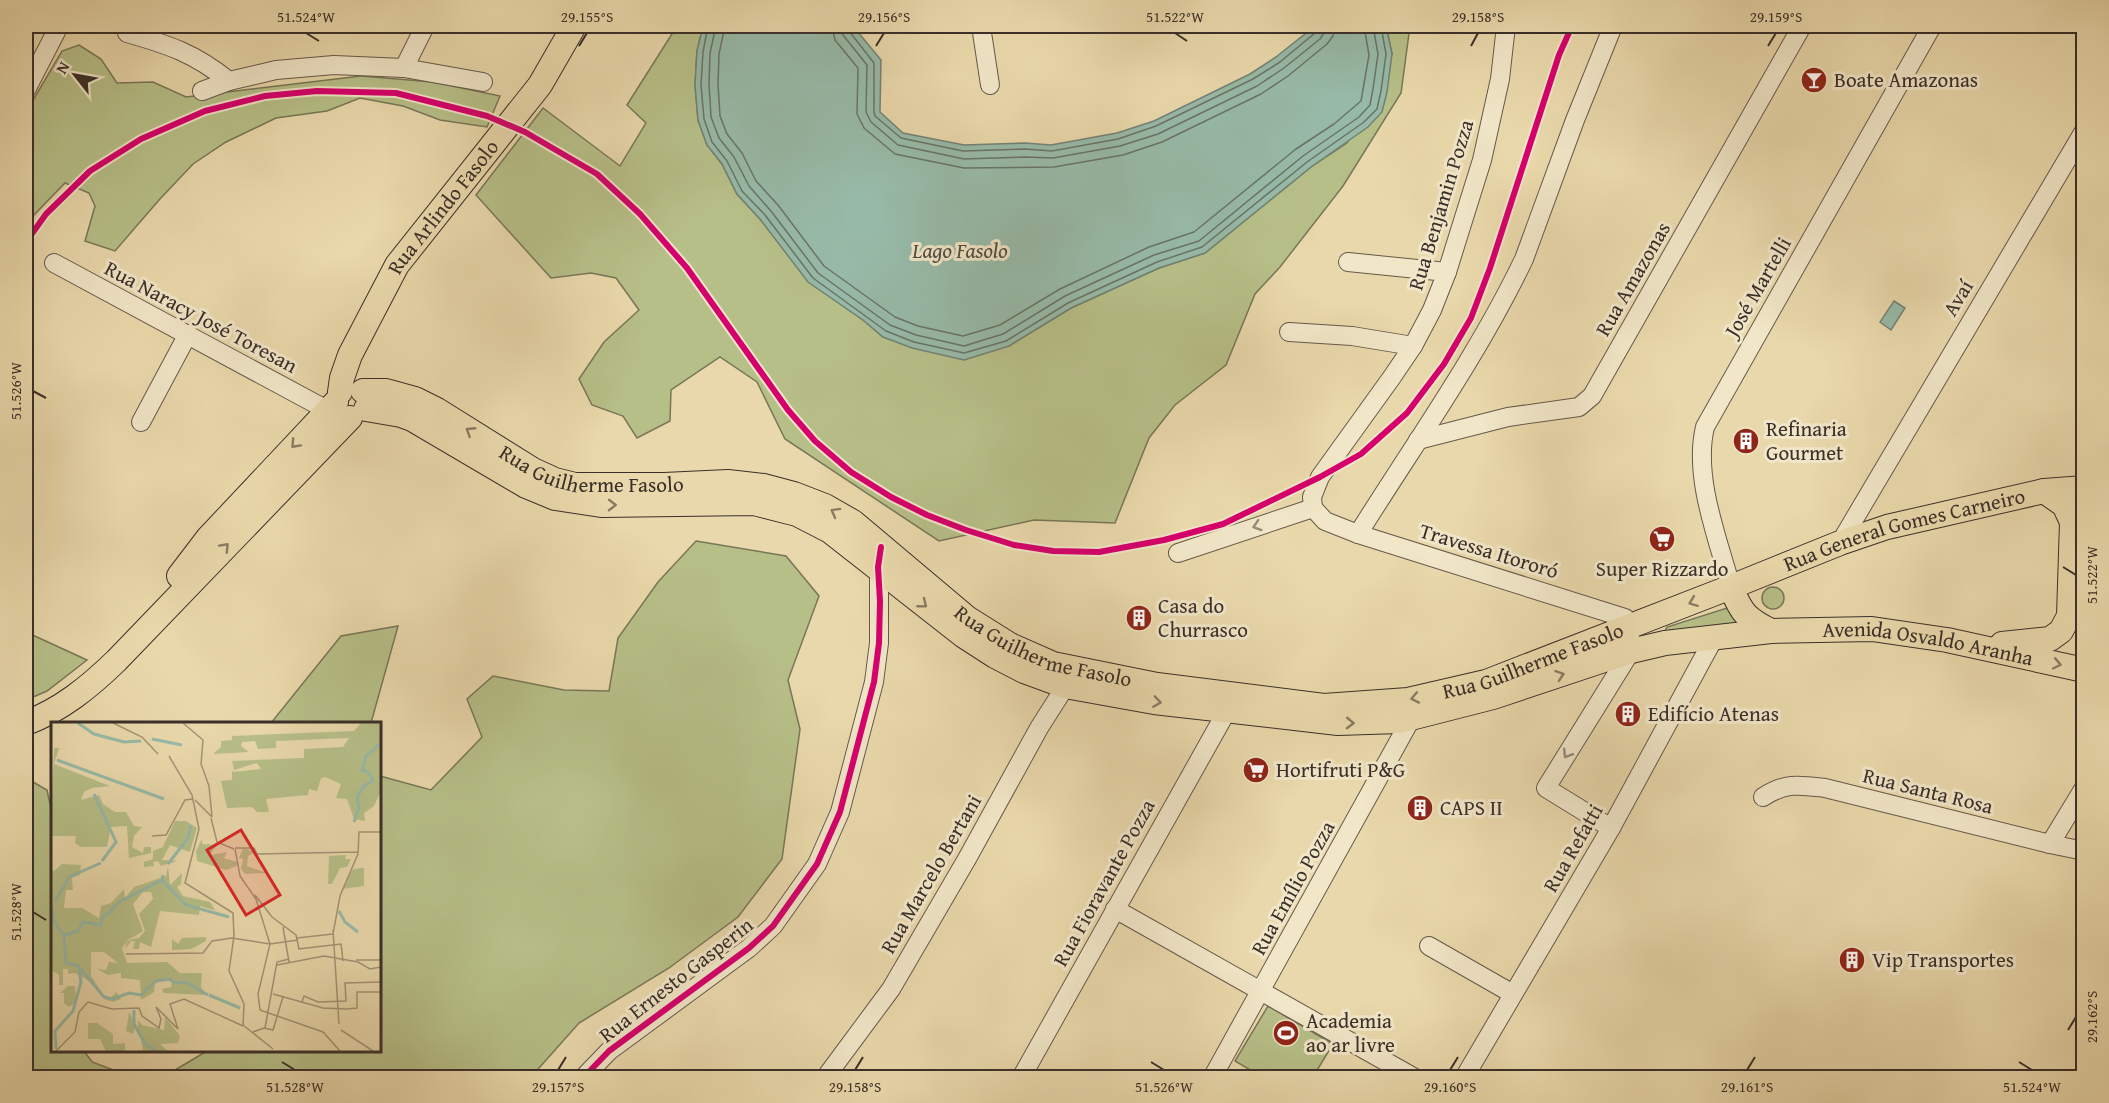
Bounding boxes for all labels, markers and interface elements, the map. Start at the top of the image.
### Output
text: 51.524°W [277,6,335,27]
text: 29.155°S [561,6,613,27]
text: 29.156°S [858,6,910,27]
text: 51.522°W [1146,6,1204,27]
text: 29.158°S [1452,6,1504,27]
text: 29.159°S [1750,6,1802,27]
north arrow [45,45,105,105]
text: N [49,56,75,78]
place label: Boate Amazonas [1834,64,1978,95]
bar icon: Boate Amazonas [1799,65,1829,95]
street label: Rua Benjamin Pozza [1400,116,1481,294]
street label: Rua Arlindo Fasolo [379,133,506,279]
street label: Rua Amazonas [1587,216,1678,342]
street label: José Martelli [1715,231,1799,345]
water label: Lago Fasolo [911,234,1008,266]
street label: Rua Naracy José Toresan [99,253,303,381]
street label: Avaí [1935,273,1981,322]
text: 51.526°W [5,362,26,420]
place label: Refinaria Gourmet [1766,413,1847,468]
building icon: Refinaria Gourmet [1731,426,1761,456]
one-way arrow [466,427,477,438]
one-way arrow [291,437,302,448]
street label: Rua Guilherme Fasolo [494,437,684,500]
street label: Rua General Gomes Carneiro [1779,480,2028,579]
one-way arrow [607,499,616,511]
one-way arrow [831,508,841,519]
street label: Travessa Itororó [1416,515,1562,586]
one-way arrow [1252,519,1263,532]
supermarket icon: Super Rizzardo [1647,524,1677,554]
one-way arrow [218,543,229,554]
text: 51.522°W [2081,546,2102,604]
place label: Super Rizzardo [1596,553,1728,584]
place label: Casa do Churrasco [1158,590,1248,645]
one-way arrow [1688,595,1698,608]
one-way arrow [916,597,927,608]
street label: Rua Guilherme Fasolo [948,597,1135,695]
building icon: Casa do Churrasco [1124,603,1154,633]
street label: Avenida Osvaldo Aranha [1822,613,2036,673]
street label: Rua Guilherme Fasolo [1439,614,1628,707]
one-way arrow [2052,657,2062,670]
one-way arrow [1554,669,1565,682]
one-way arrow [1410,691,1420,704]
one-way arrow [1152,696,1161,708]
place label: Edifício Atenas [1648,698,1779,729]
building icon: Edifício Atenas [1613,699,1643,729]
one-way arrow [1346,717,1355,729]
inset map [51,722,381,1052]
one-way arrow [1563,747,1574,758]
place label: Hortifruti P&G [1276,754,1405,785]
supermarket icon: Hortifruti P&G [1241,755,1271,785]
street label: Rua Santa Rosa [1860,759,1996,822]
street label: Rua Marcelo Bertani [872,788,989,959]
place label: CAPS II [1440,792,1503,823]
street label: Rua Fioravante Pozza [1045,793,1162,972]
building icon: CAPS II [1405,793,1435,823]
street label: Rua Refatti [1535,798,1610,898]
street label: Rua Emílio Pozza [1243,815,1342,960]
text: 51.528°W [5,883,26,941]
street label: Rua Ernesto Gasperin [592,909,760,1050]
place label: Vip Transportes [1872,944,2014,975]
building icon: Vip Transportes [1837,945,1867,975]
text: 29.162°S [2081,991,2102,1043]
place label: Academia ao ar livre [1306,1005,1395,1060]
sports icon: Academia ao ar livre [1271,1018,1301,1048]
text: 51.528°W [266,1076,324,1097]
text: 29.157°S [532,1076,584,1097]
text: 29.158°S [829,1076,881,1097]
text: 51.526°W [1135,1076,1193,1097]
text: 29.160°S [1424,1076,1476,1097]
text: 29.161°S [1721,1076,1773,1097]
text: 51.524°W [2003,1076,2061,1097]

